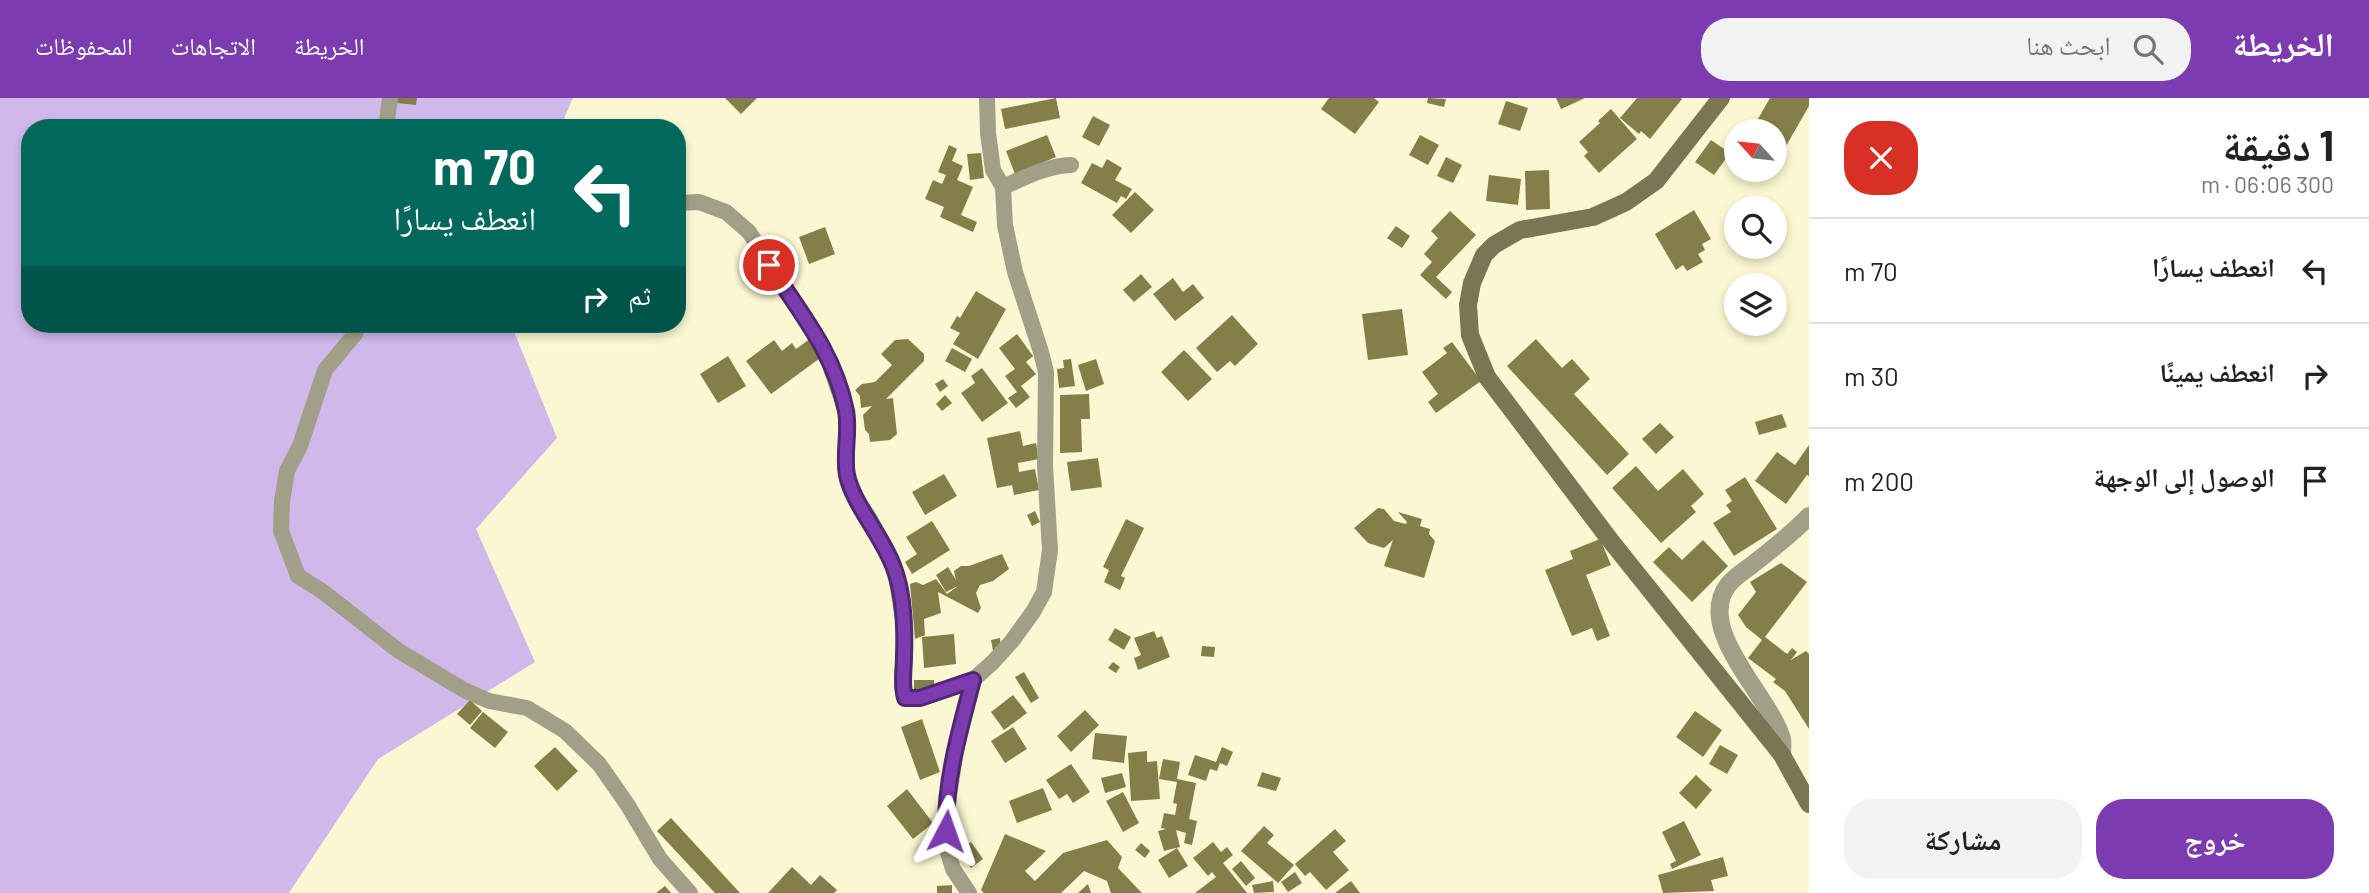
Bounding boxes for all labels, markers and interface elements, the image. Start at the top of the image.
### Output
search box [1701,18,2191,81]
text: الخريطة [2233,23,2334,63]
text: ابحث هنا [2026,29,2111,60]
icon: search [2129,30,2167,68]
text: المحفوظات [35,31,133,60]
text: الاتجاهات [171,31,256,60]
text: الخريطة [294,31,365,60]
north arrow [1724,119,1787,182]
map controls [1724,119,1787,336]
text: 1 دقيقة [2223,119,2334,169]
button: close [1844,121,1918,195]
text: 70 m [433,136,536,195]
icon: left [560,147,651,238]
text: 300 m · 06:06 [2201,170,2334,198]
button: search [1724,196,1787,259]
text: انعطف يسارًا [393,198,536,236]
pin [739,235,799,295]
icon: arrive [750,246,788,284]
text: انعطف يسارًا [2152,251,2275,282]
icon: left [2296,252,2334,290]
text: 70 m [1844,255,1898,286]
button: layers [1724,273,1787,336]
text: ثم [628,279,651,310]
icon: right [576,280,614,318]
text: انعطف يمينًا [2160,356,2275,387]
icon: right [2296,357,2334,395]
text: 30 m [1844,360,1899,391]
text: الوصول إلى الوجهة [2094,461,2275,492]
icon: arrive [2296,462,2334,500]
text: 200 m [1844,465,1914,496]
position arrow [909,794,983,868]
button: مشاركة [1844,799,2082,879]
button: خروج [2096,799,2334,879]

